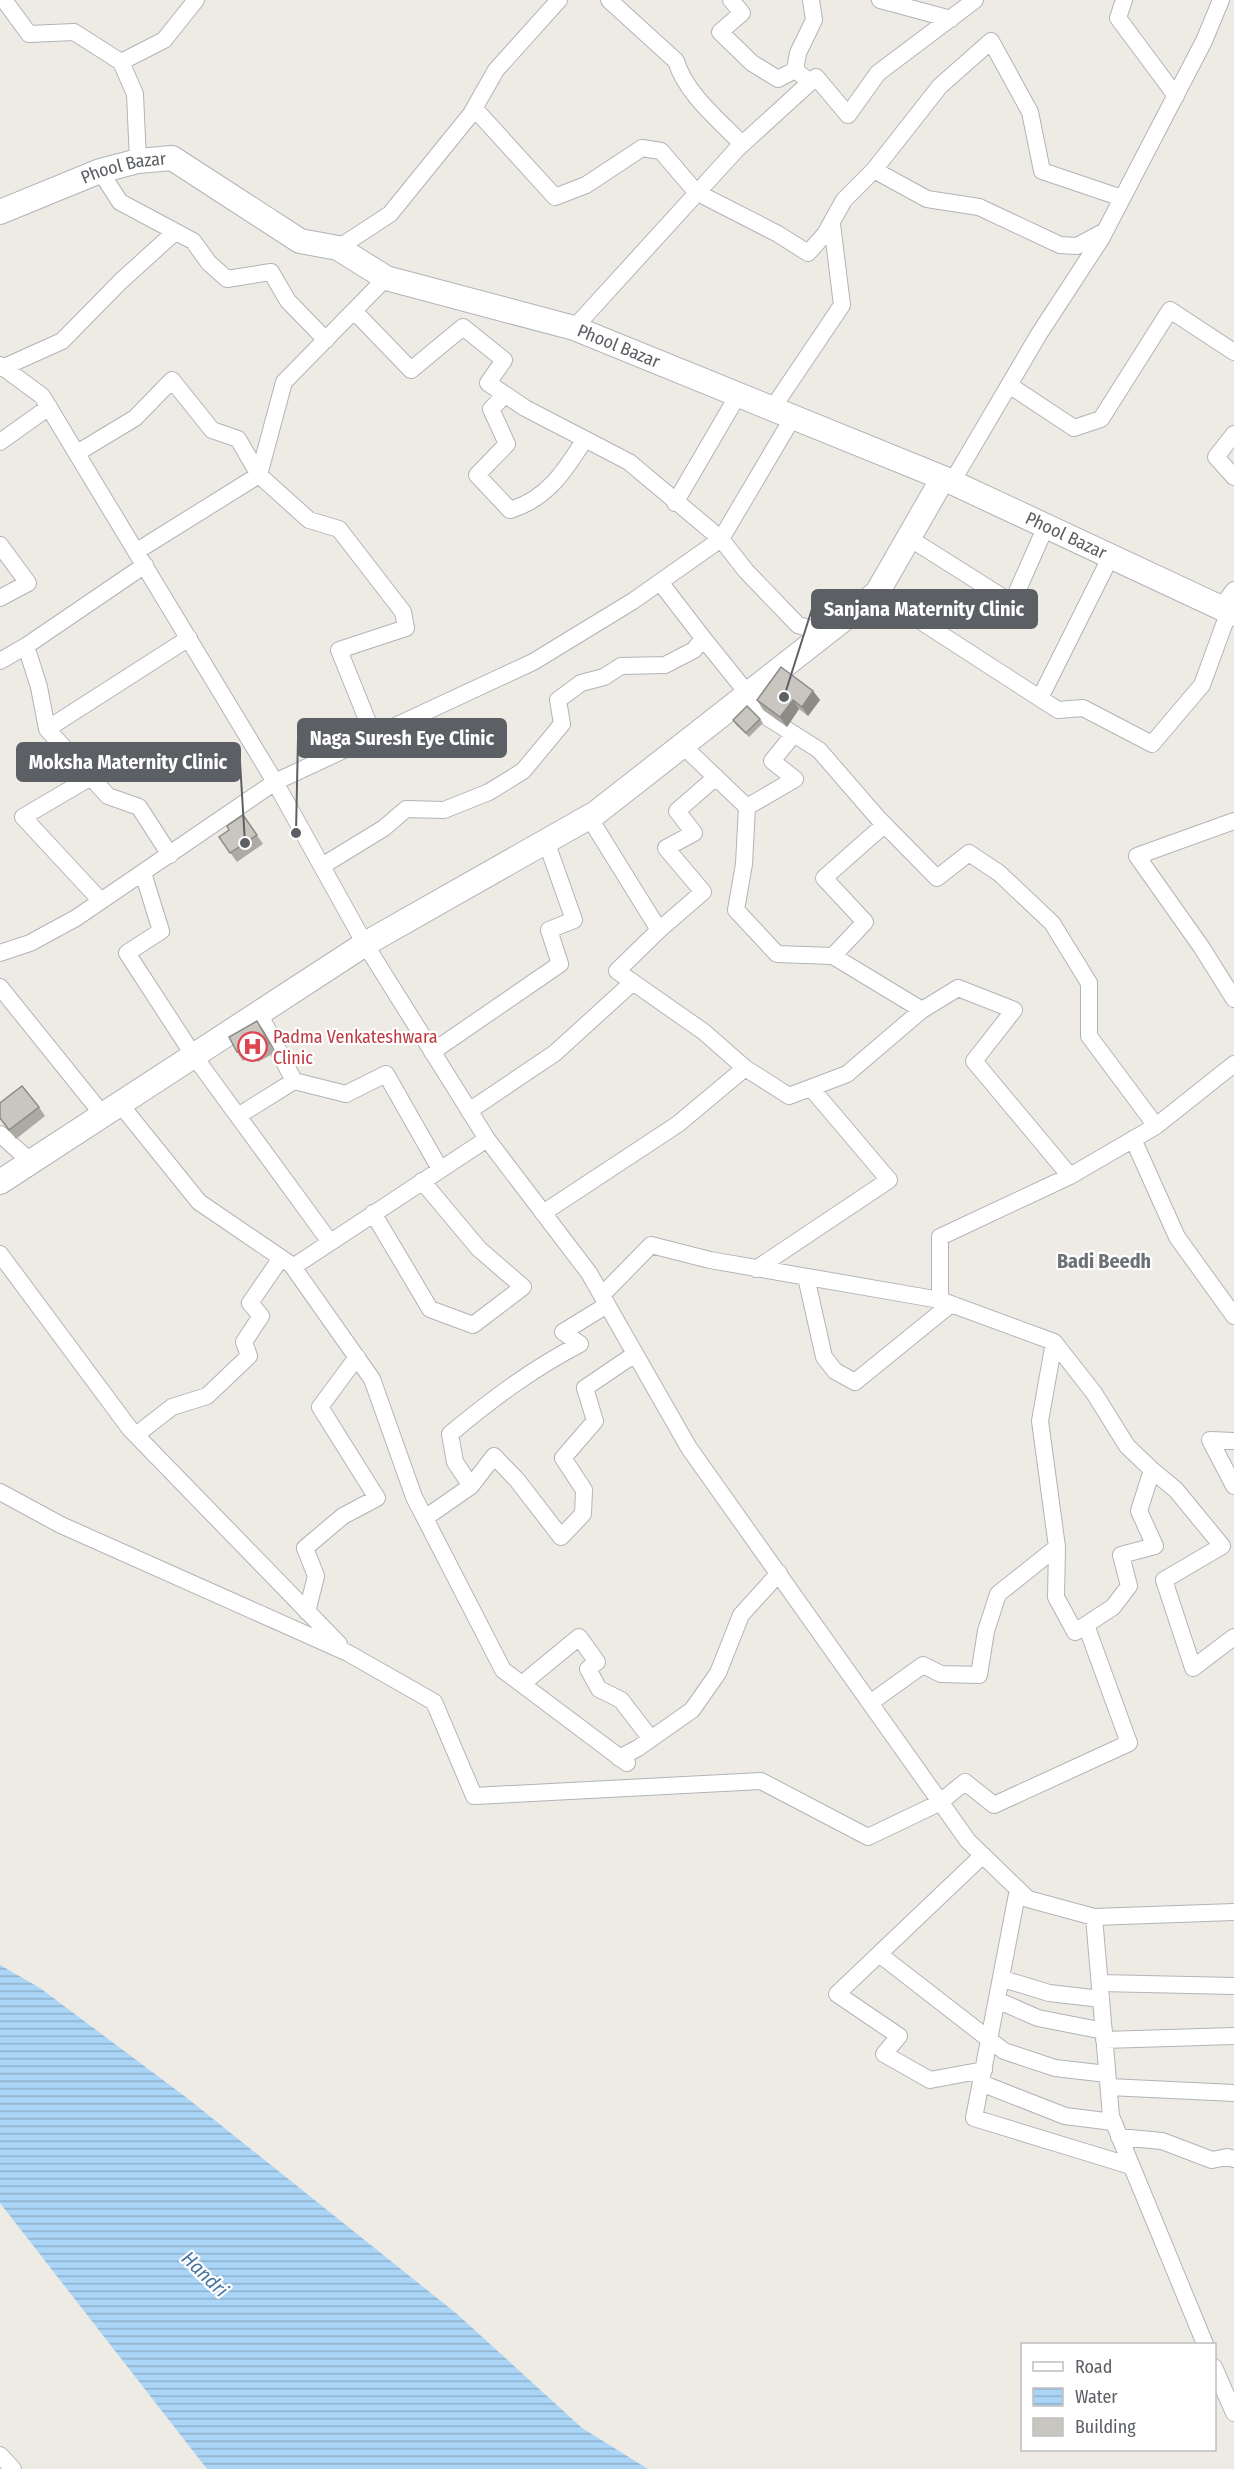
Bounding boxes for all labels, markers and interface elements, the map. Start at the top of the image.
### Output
street label: Phool Bazar [78,147,168,189]
street label: Phool Bazar [574,320,664,373]
street label: Phool Bazar [1022,507,1111,564]
callout: Sanjana Maternity Clinic [812,590,1037,628]
text: Sanjana Maternity Clinic [824,597,1025,621]
callout: Naga Suresh Eye Clinic [298,719,506,757]
text: Naga Suresh Eye Clinic [310,726,494,750]
callout: Moksha Maternity Clinic [17,743,240,781]
text: Moksha Maternity Clinic [29,750,228,774]
place label: Padma Venkateshwara Clinic [273,1026,438,1069]
hospital icon: Padma Venkateshwara Clinic [236,1031,268,1063]
district label: Badi Beedh [1057,1249,1151,1273]
water label: Handri [177,2246,233,2302]
legend [1021,2343,1216,2451]
text: Road [1075,2356,1112,2378]
text: Water [1075,2386,1118,2408]
text: Building [1075,2416,1136,2438]

